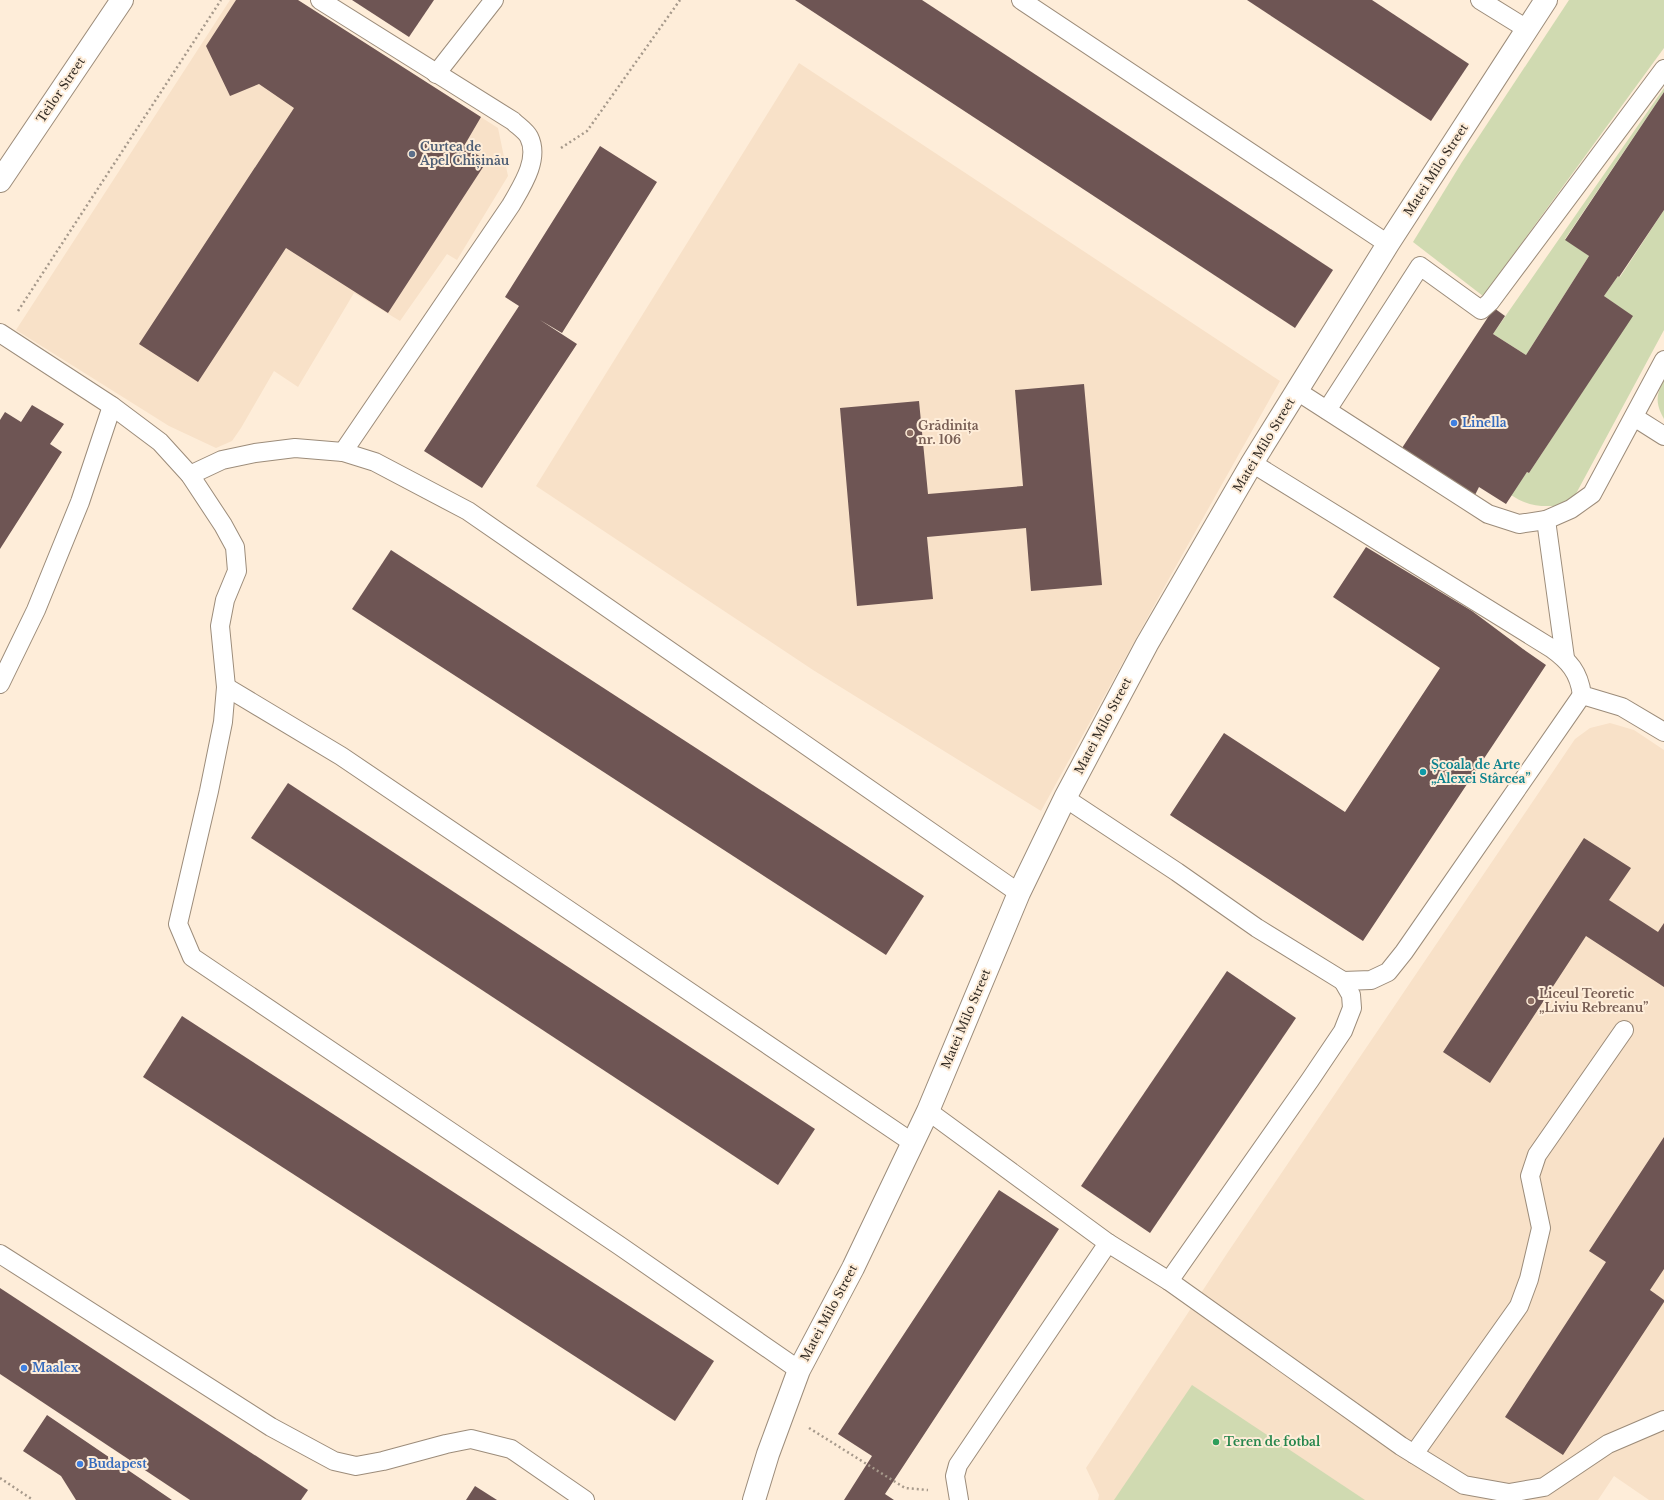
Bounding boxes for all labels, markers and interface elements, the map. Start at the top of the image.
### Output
street label: Teilor Street [33,54,88,125]
street label: Matei Milo Street [1400,120,1471,219]
place label: Curtea de Apel Chișinău [419,139,510,169]
marker: Curtea de Apel Chișinău [407,149,417,159]
street label: Matei Milo Street [1230,395,1298,495]
place label: Linella [1462,415,1507,430]
place label: Grădinița nr. 106 [918,418,979,447]
marker: Linella [1449,418,1459,428]
marker: Grădinița nr. 106 [905,428,915,438]
street label: Matei Milo Street [1071,675,1135,777]
place label: Școala de Arte „Alexei Stârcea” [1431,757,1531,786]
marker: Școala de Arte „Alexei Stârcea” [1418,767,1428,777]
street label: Matei Milo Street [938,966,994,1071]
place label: Liceul Teoretic „Liviu Rebreanu” [1539,986,1649,1015]
marker: Liceul Teoretic „Liviu Rebreanu” [1526,996,1536,1006]
street label: Matei Milo Street [797,1262,861,1364]
place label: Maalex [32,1360,79,1375]
marker: Maalex [19,1363,29,1373]
place label: Teren de fotbal [1224,1434,1321,1449]
marker: Teren de fotbal [1211,1437,1221,1447]
place label: Budapest [88,1456,147,1471]
marker: Budapest [75,1459,85,1469]

